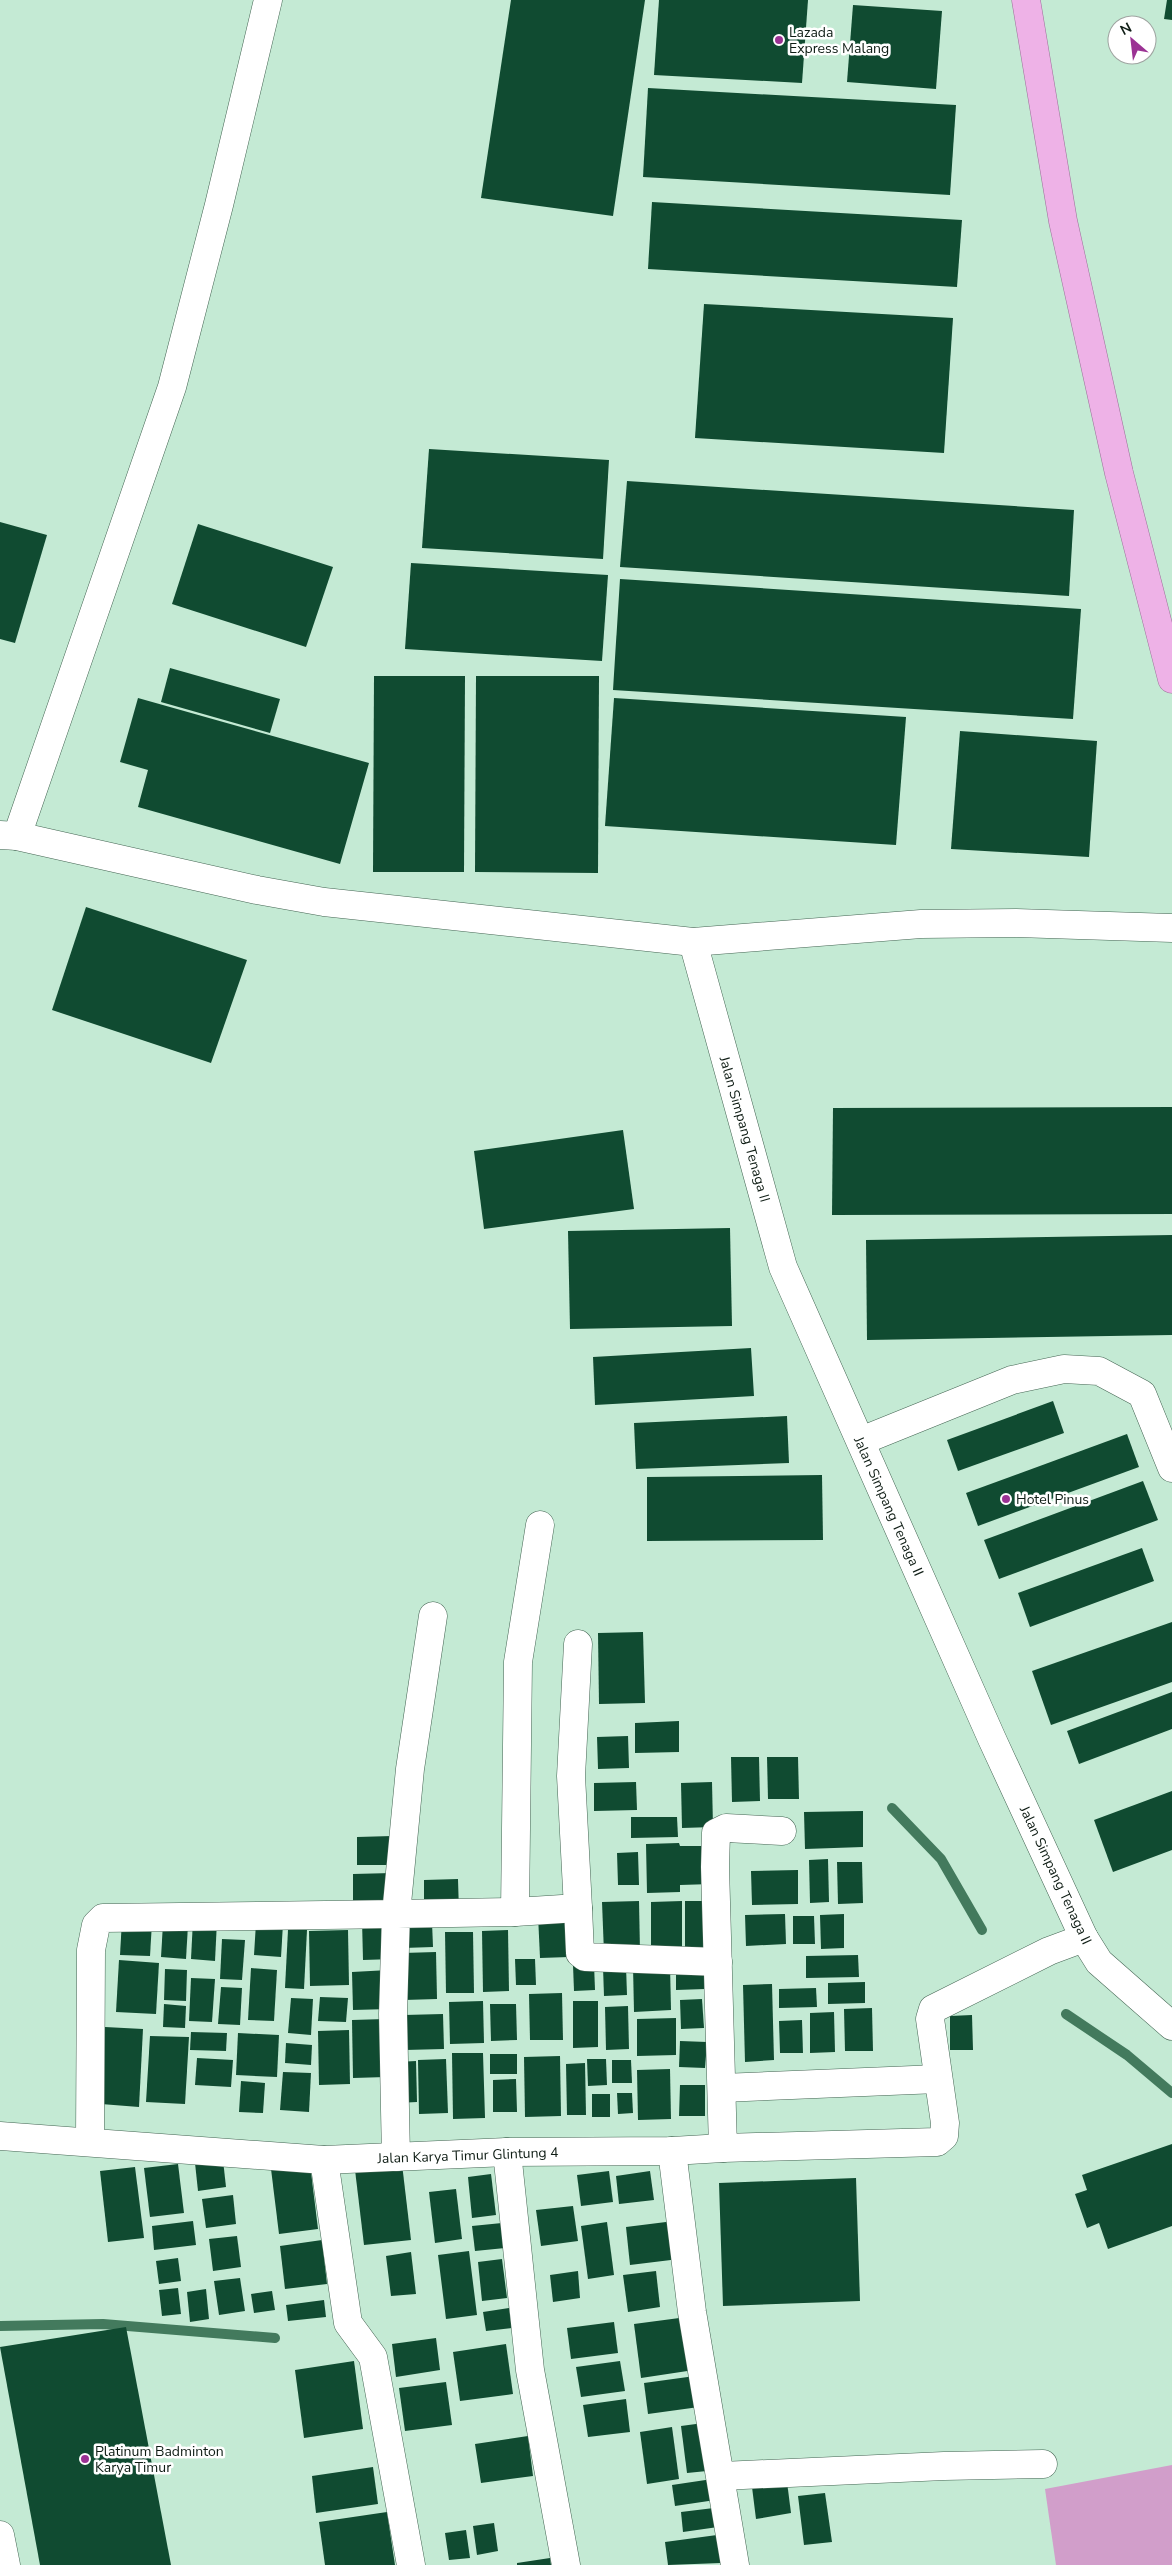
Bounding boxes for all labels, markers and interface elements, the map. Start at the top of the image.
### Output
north arrow [1107,15,1157,65]
text: N [1117,18,1135,40]
place label: Lazada Express Malang [789,23,889,58]
marker: Lazada Express Malang [773,34,785,46]
street label: Jalan Simpang Tenaga II [714,1053,774,1204]
street label: Jalan Simpang Tenaga II [849,1433,928,1579]
place label: Hotel Pinus [1016,1490,1089,1509]
marker: Hotel Pinus [1000,1493,1012,1505]
street label: Jalan Simpang Tenaga II [1015,1802,1096,1948]
street label: Jalan Karya Timur Glintung 4 [376,2143,559,2168]
place label: Platinum Badminton Karya Timur [95,2442,224,2477]
marker: Platinum Badminton Karya Timur [79,2453,91,2465]

